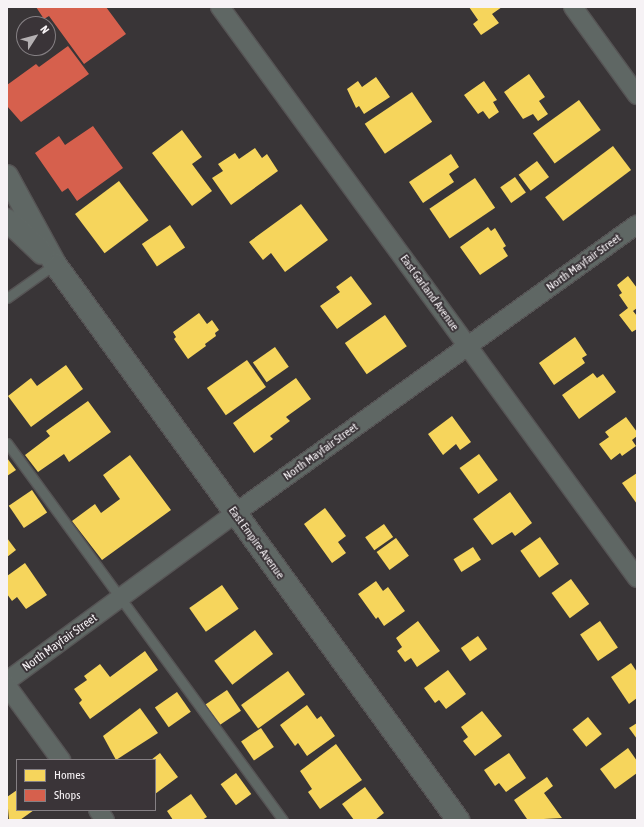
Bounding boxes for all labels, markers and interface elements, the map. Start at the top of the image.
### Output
north arrow [16,16,56,56]
text: N [38,23,52,36]
street label: North Mayfair Street [544,231,624,295]
street label: East Garland Avenue [397,252,461,334]
street label: North Mayfair Street [281,420,361,484]
street label: East Empire Avenue [225,504,287,582]
street label: North Mayfair Street [20,611,100,675]
legend [16,759,156,811]
text: Homes [54,768,85,782]
text: Shops [54,788,80,802]

